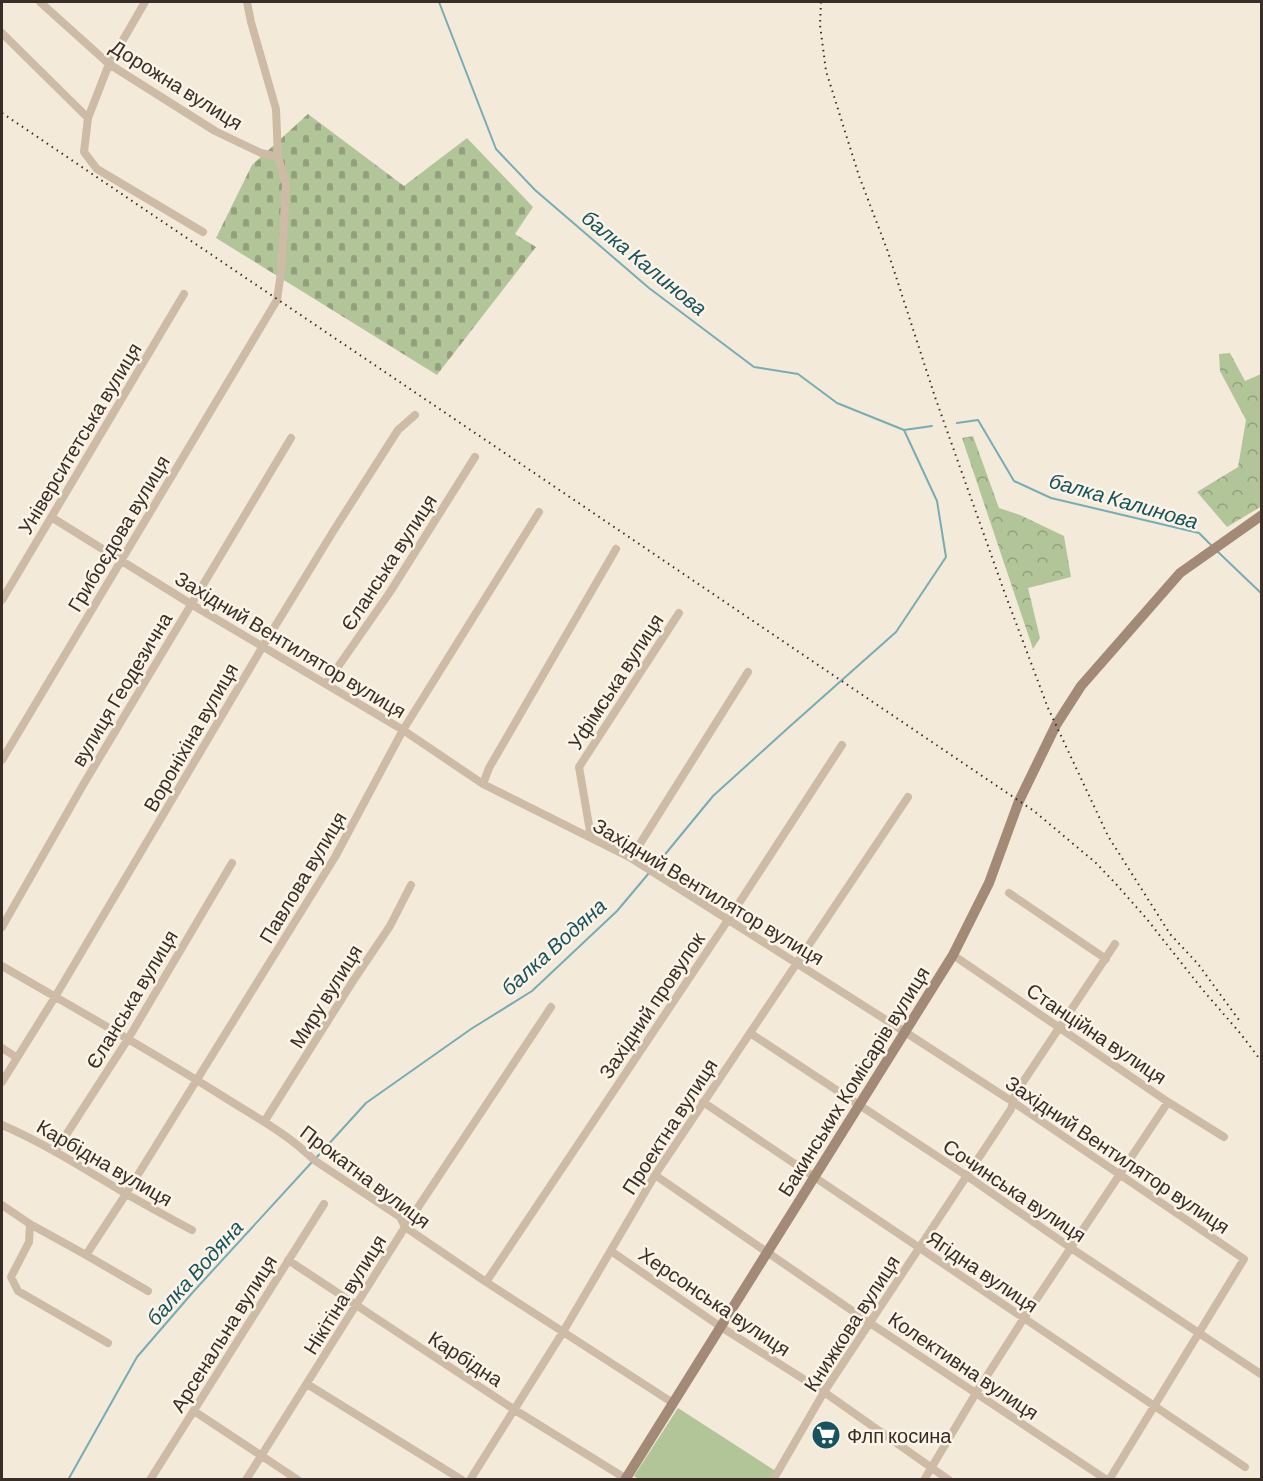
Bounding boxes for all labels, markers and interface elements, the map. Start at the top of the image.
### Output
street label: Дорожна вулиця [106,34,248,134]
water label: балка Калинова [577,204,713,320]
street label: Університетська вулиця [12,338,146,538]
street label: Грибоєдова вулиця [62,451,174,615]
water label: балка Калинова [1047,467,1201,533]
street label: Єланська вулиця [335,489,441,635]
street label: Західний Вентилятор вулиця [171,565,411,723]
street label: вулиця Геодезична [66,607,177,770]
street label: Уфімська вулиця [562,609,668,753]
street label: Вороніхіна вулиця [138,658,242,816]
street label: Павлова вулиця [253,807,351,947]
street label: Західний Вентилятор вулиця [589,812,829,970]
water label: балка Водяна [495,892,611,1000]
street label: Єланська вулиця [80,925,182,1073]
street label: Західний провулок [593,927,709,1083]
street label: Миру вулиця [284,940,366,1052]
street label: Бакинських Комісарів вулиця [772,962,934,1200]
street label: Станційна вулиця [1022,977,1172,1089]
street label: Проектна вулиця [616,1054,722,1198]
street label: Західний Вентилятор вулиця [1001,1070,1235,1238]
street label: Карбідна вулиця [33,1113,177,1211]
street label: Прокатна вулиця [296,1119,436,1233]
street label: Сочинська вулиця [939,1133,1091,1247]
water label: балка Водяна [140,1214,248,1330]
street label: Ягідна вулиця [923,1225,1043,1317]
street label: Нікітіна вулиця [298,1230,390,1358]
street label: Херсонська вулиця [635,1241,795,1361]
street label: Арсенальна вулиця [165,1250,281,1416]
street label: Книжкова вулиця [798,1250,904,1396]
street label: Колективна вулиця [884,1306,1044,1424]
street label: Карбідна [424,1325,508,1391]
supermarket icon: Флп косина [810,1419,842,1451]
place label: Флп косина [847,1423,952,1447]

